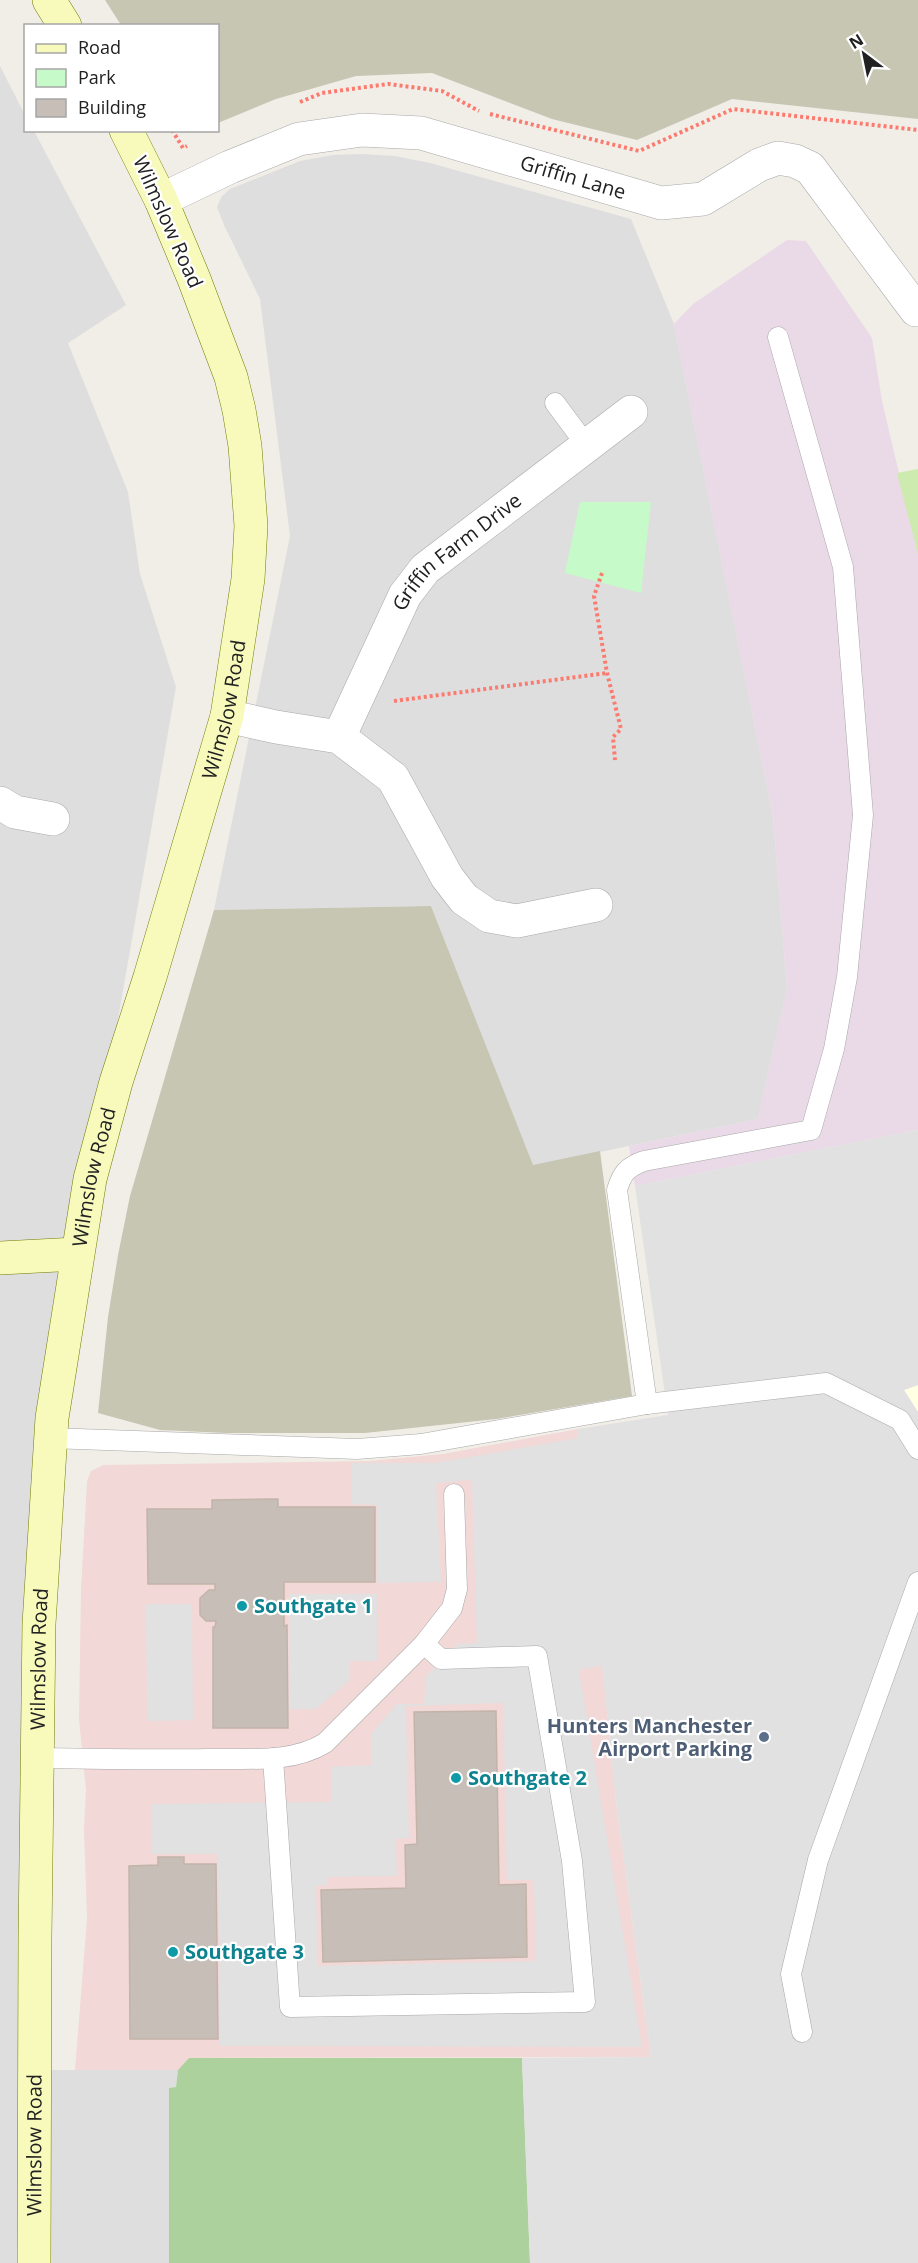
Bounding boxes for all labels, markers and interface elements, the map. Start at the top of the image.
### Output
legend [24,24,219,132]
north arrow [834,24,894,84]
text: N [845,29,867,54]
text: Road [78,35,121,59]
text: Park [78,65,116,89]
text: Building [78,95,146,119]
street label: Griffin Lane [517,149,629,205]
street label: Wilmslow Road [127,151,210,292]
street label: Griffin Farm Drive [386,487,526,615]
street label: Wilmslow Road [195,638,251,782]
street label: Wilmslow Road [65,1104,122,1249]
street label: Wilmslow Road [24,1587,54,1730]
place label: Southgate 1 [254,1592,373,1619]
marker: Southgate 1 [235,1599,249,1613]
place label: Hunters Manchester Airport Parking [547,1712,753,1762]
marker: Hunters Manchester Airport Parking [757,1730,771,1744]
place label: Southgate 2 [468,1764,587,1791]
marker: Southgate 2 [449,1771,463,1785]
place label: Southgate 3 [185,1938,304,1965]
marker: Southgate 3 [166,1945,180,1959]
street label: Wilmslow Road [20,2074,48,2216]

